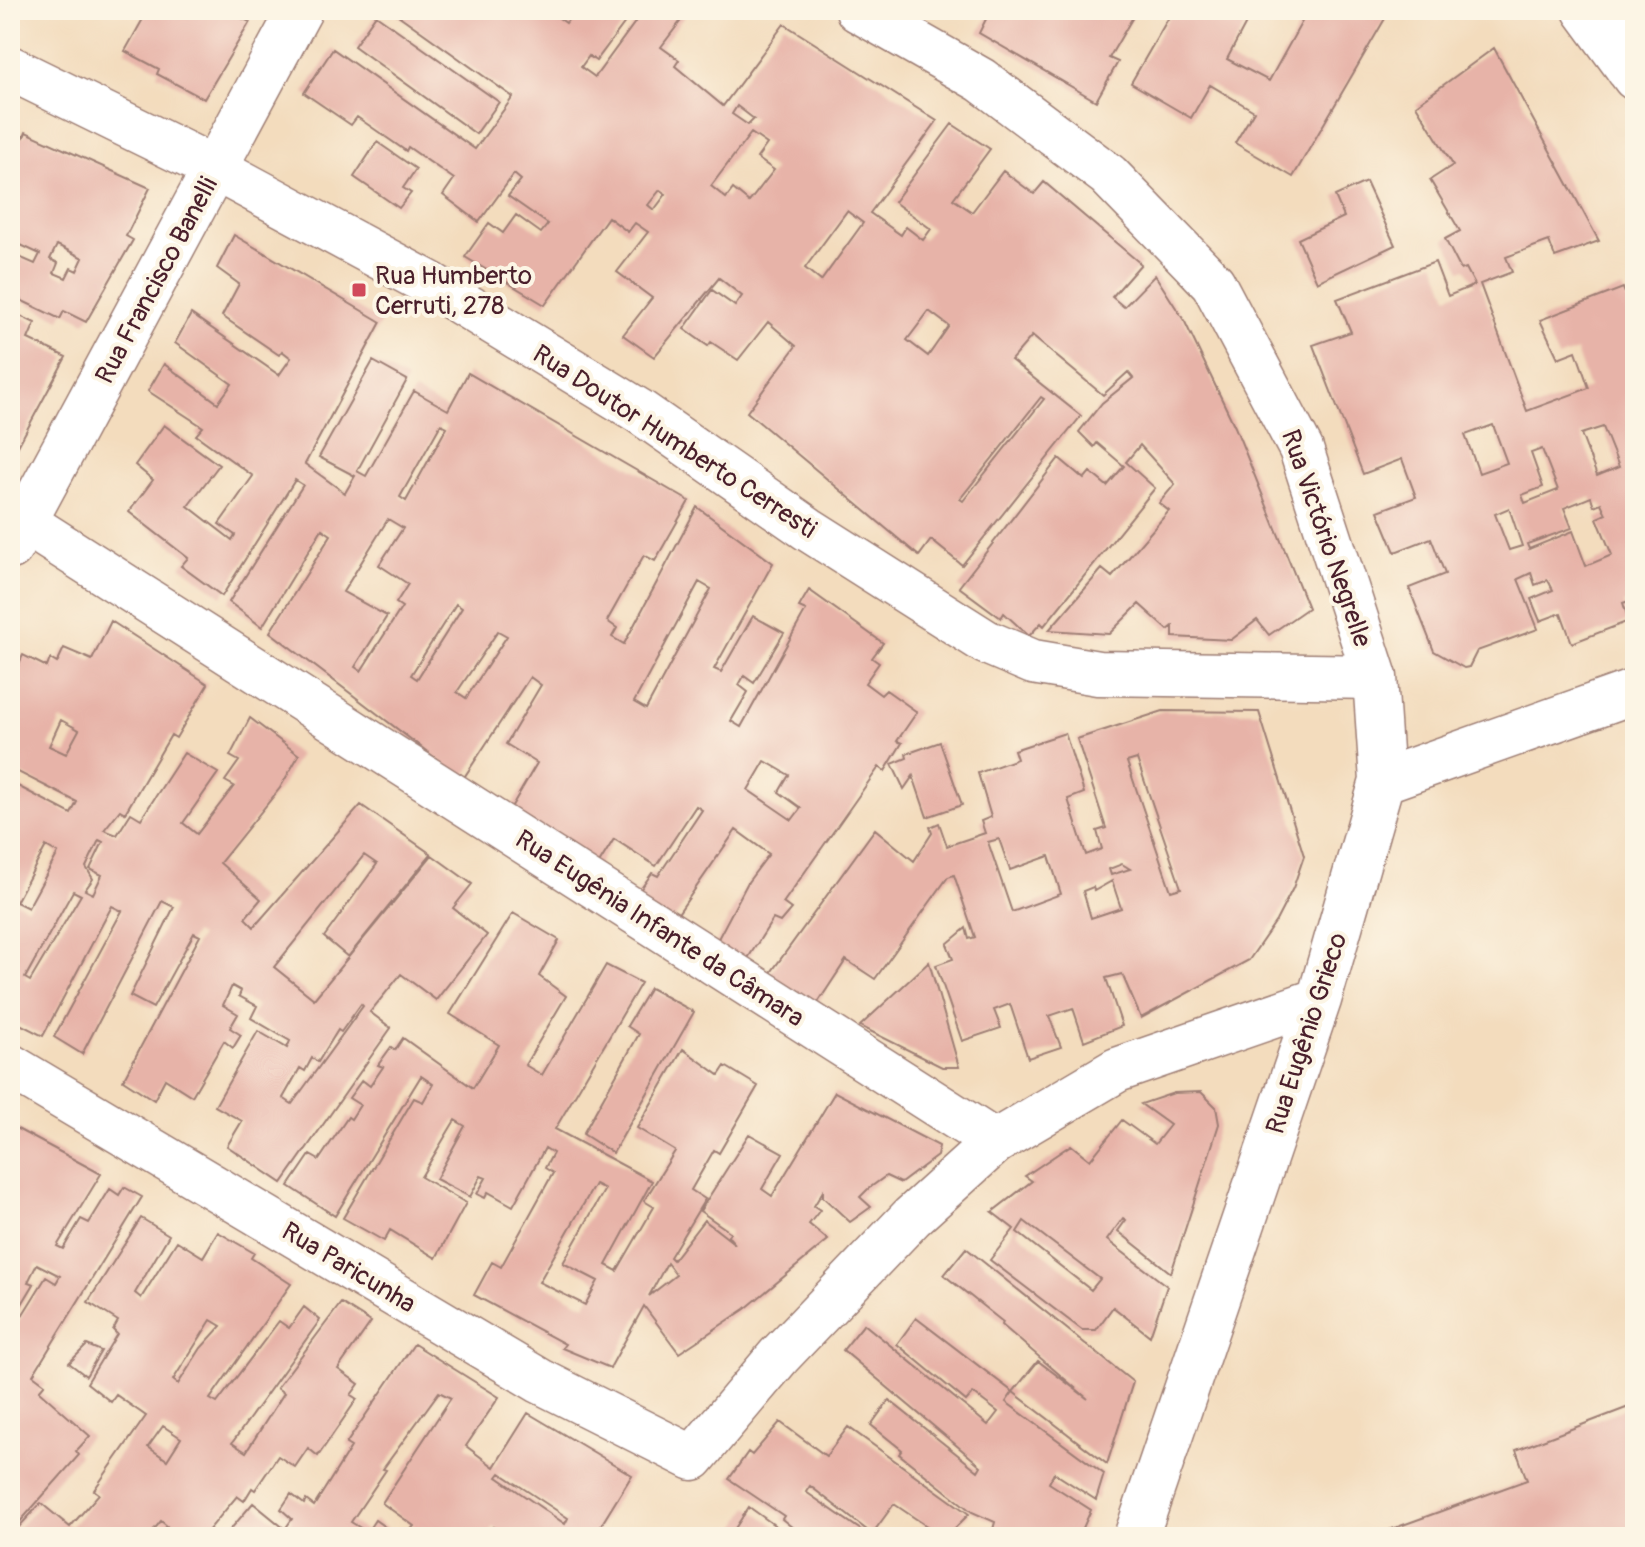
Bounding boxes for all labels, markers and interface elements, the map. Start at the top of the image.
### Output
street label: Rua Francisco Banelli [89,172,225,389]
place label: Rua Humberto Cerruti, 278 [375,260,532,322]
marker: Rua Humberto Cerruti, 278 [350,281,368,299]
street label: Rua Doutor Humberto Cerresti [527,338,822,546]
street label: Rua Victório Negrelle [1274,425,1378,651]
street label: Rua Eugênia Infante da Câmara [509,823,810,1034]
street label: Rua Eugênio Grieco [1259,929,1355,1138]
street label: Rua Paricunha [276,1215,421,1320]

